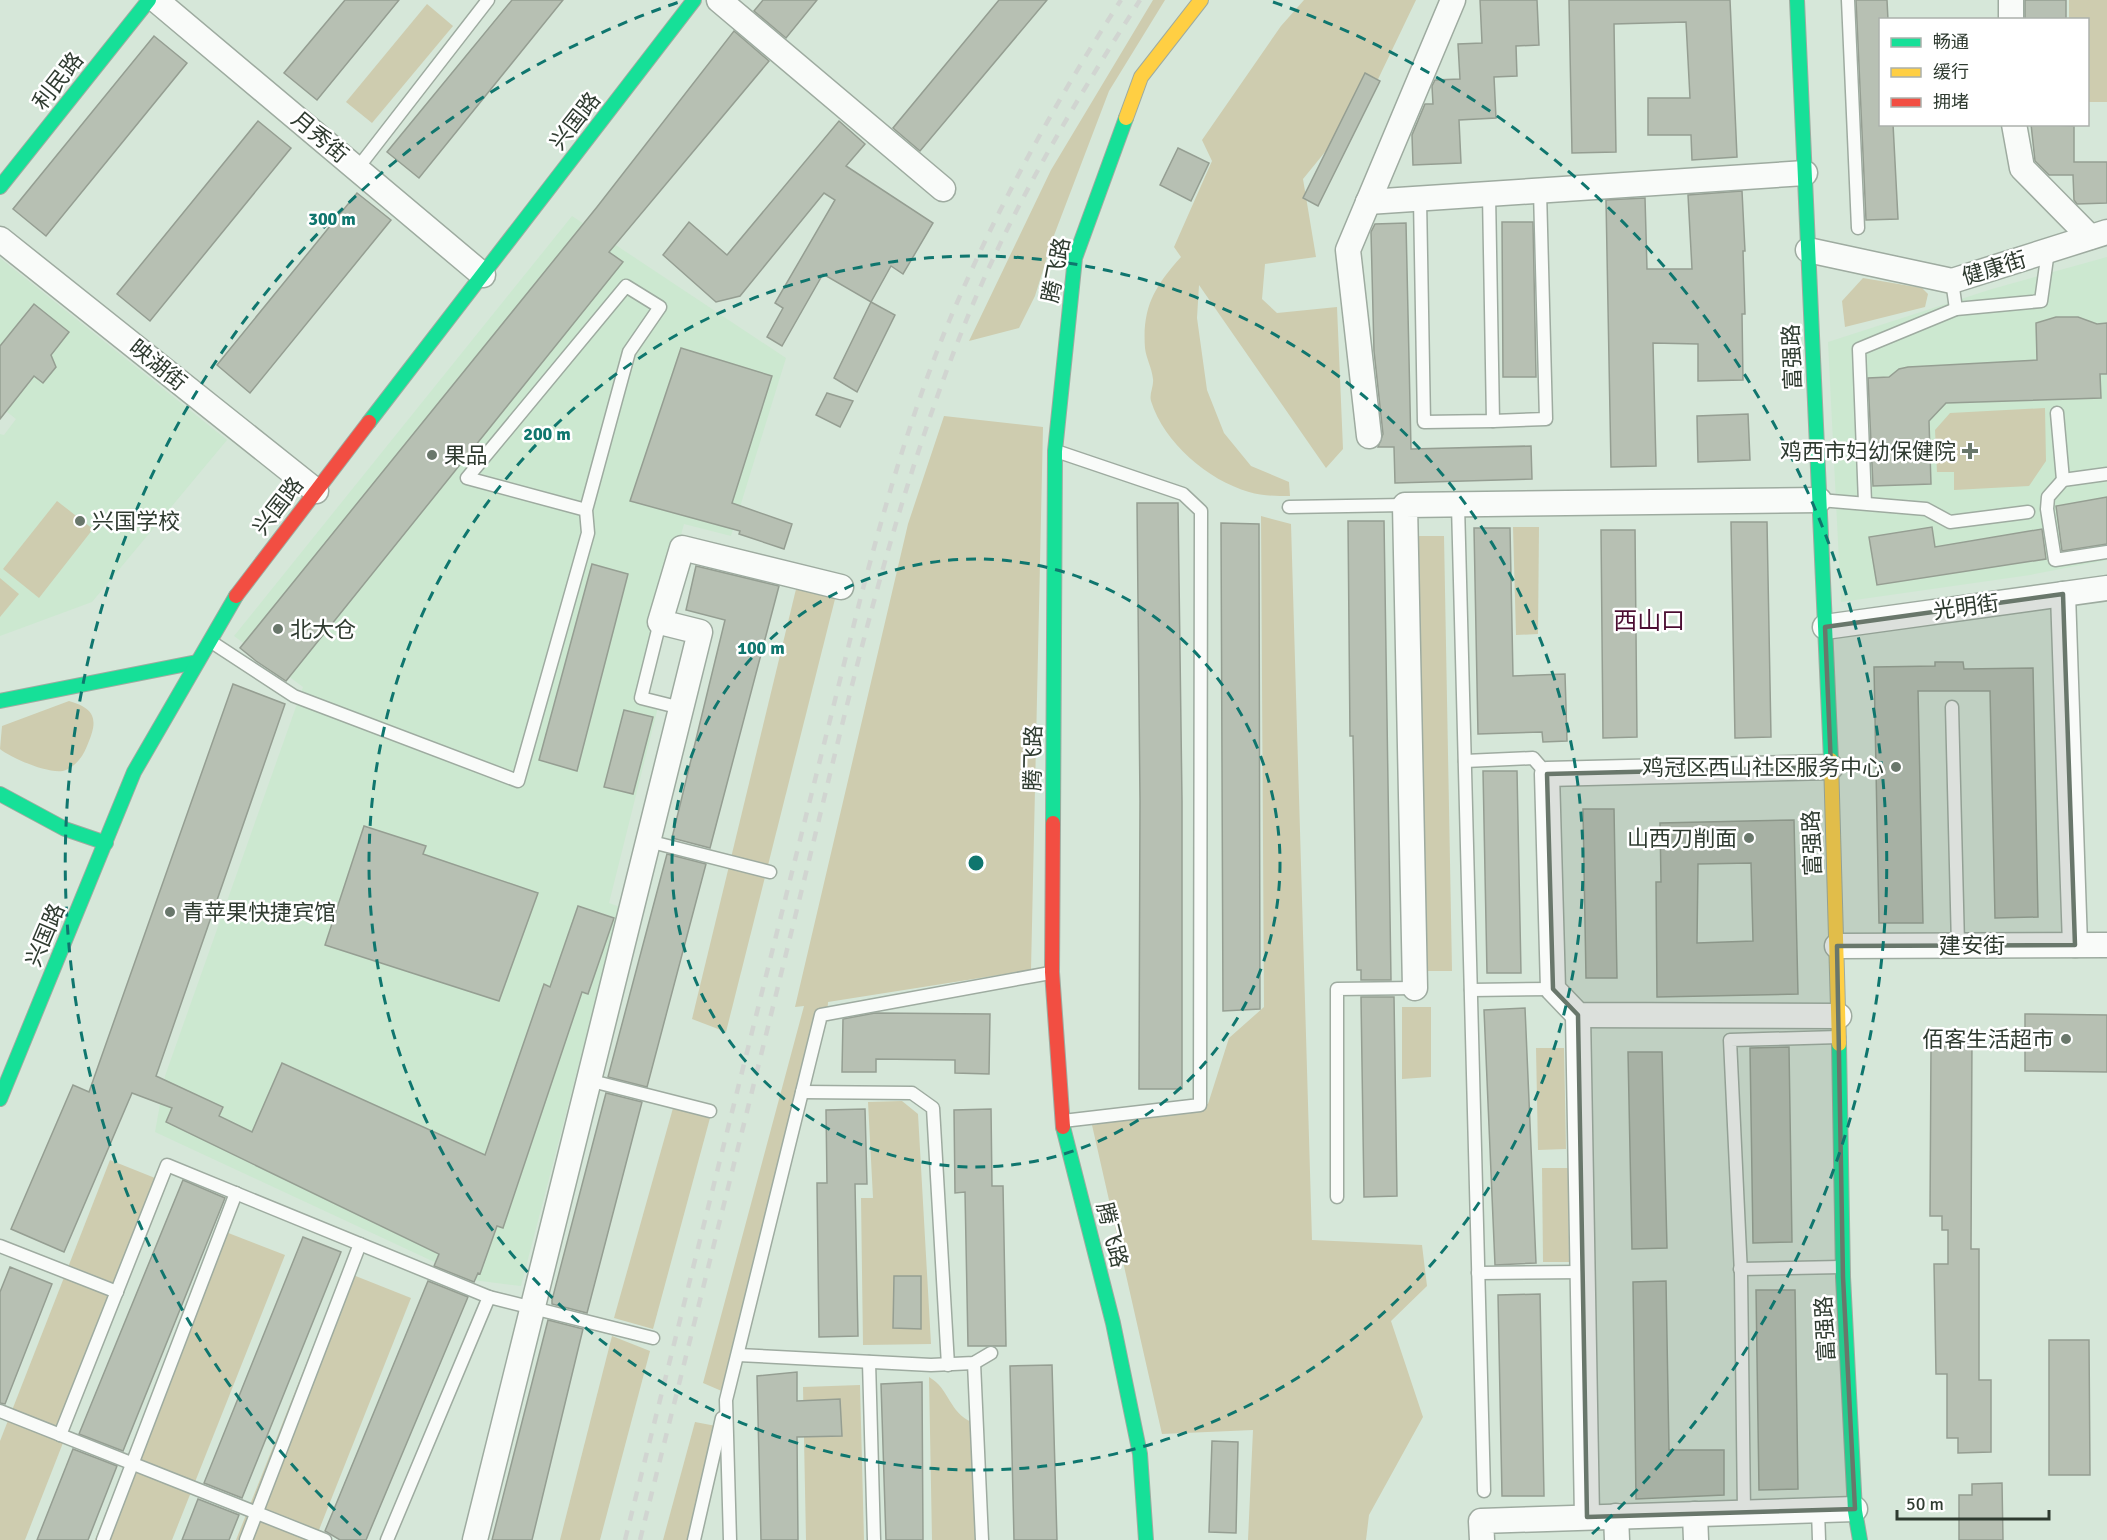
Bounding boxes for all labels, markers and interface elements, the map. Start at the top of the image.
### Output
legend [1879,18,2089,126]
text: 畅通 [1933,31,1969,53]
street label: 利民路 [27,47,89,115]
text: 缓行 [1933,61,1969,83]
street label: 兴国路 [544,87,606,155]
text: 拥堵 [1933,91,1969,113]
street label: 月秀街 [286,105,354,169]
text: 300 m [308,208,356,230]
street label: 腾飞路 [1036,235,1076,305]
street label: 健康街 [1958,245,2030,291]
street label: 富强路 [1777,324,1807,390]
street label: 映湖街 [124,334,192,396]
text: 200 m [523,423,571,445]
place label: 鸡西市妇幼保健院 [1780,438,1956,465]
place label: 果品 [444,442,488,469]
marker: 鸡西市妇幼保健院 [1961,442,1979,460]
marker: 果品 [425,448,439,462]
street label: 兴国路 [247,472,309,540]
place label: 兴国学校 [92,508,180,535]
marker: 兴国学校 [73,514,87,528]
street label: 光明街 [1931,589,2001,625]
district label: 西山口 [1613,606,1685,636]
place label: 北大仓 [290,616,356,643]
marker: 北大仓 [271,622,285,636]
text: 100 m [737,637,785,659]
street label: 腾飞路 [1019,725,1047,791]
place label: 鸡冠区西山社区服务中心 [1642,754,1884,781]
marker: 鸡冠区西山社区服务中心 [1889,760,1903,774]
street label: 富强路 [1797,810,1827,876]
place label: 山西刀削面 [1627,825,1737,852]
marker: 山西刀削面 [1742,831,1756,845]
centre of rings [966,853,986,873]
street label: 兴国路 [20,899,70,971]
place label: 青苹果快捷宾馆 [182,899,336,926]
marker: 青苹果快捷宾馆 [163,905,177,919]
street label: 建安街 [1939,932,2005,959]
place label: 佰客生活超市 [1922,1026,2054,1053]
marker: 佰客生活超市 [2059,1032,2073,1046]
street label: 腾飞路 [1091,1200,1133,1270]
street label: 富强路 [1810,1295,1840,1363]
scale bar [1897,1483,2048,1521]
text: 50 m [1906,1493,1944,1515]

